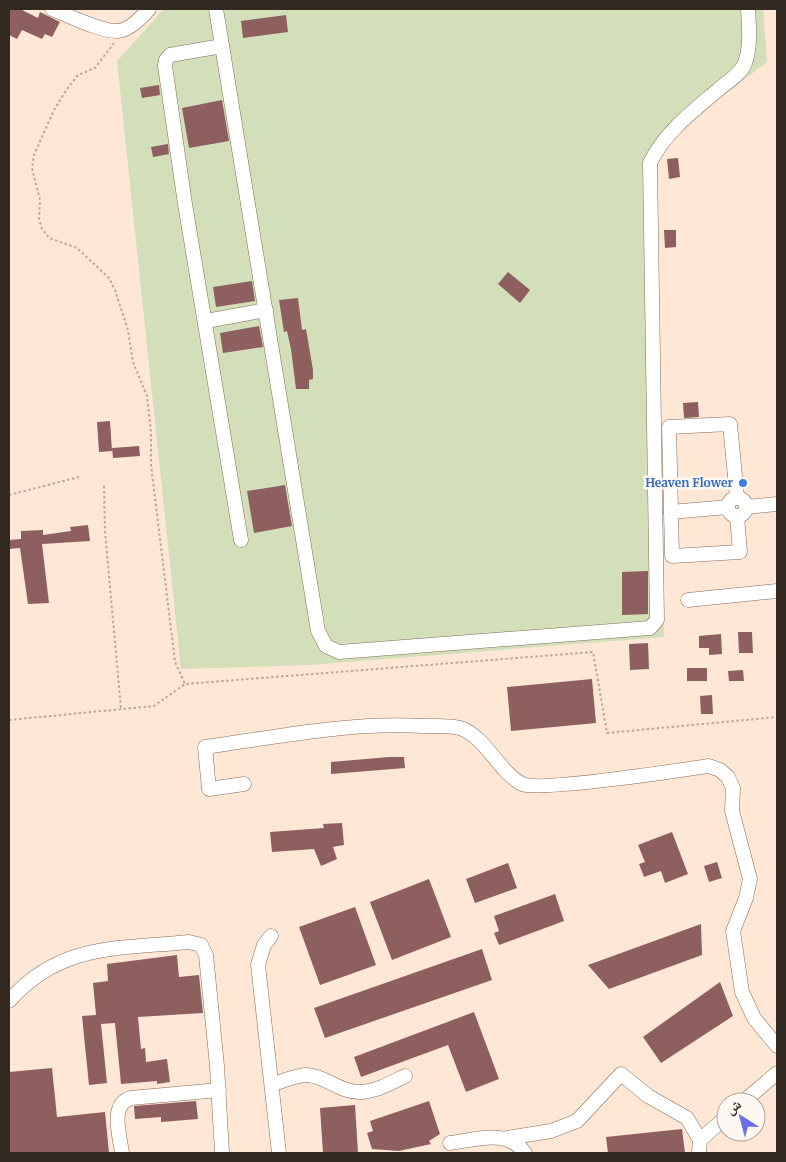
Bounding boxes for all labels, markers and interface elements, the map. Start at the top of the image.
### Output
place label: Heaven Flower [645,475,733,490]
marker: Heaven Flower [737,477,749,489]
north arrow [716,1092,766,1142]
text: ش [722,1095,745,1118]

